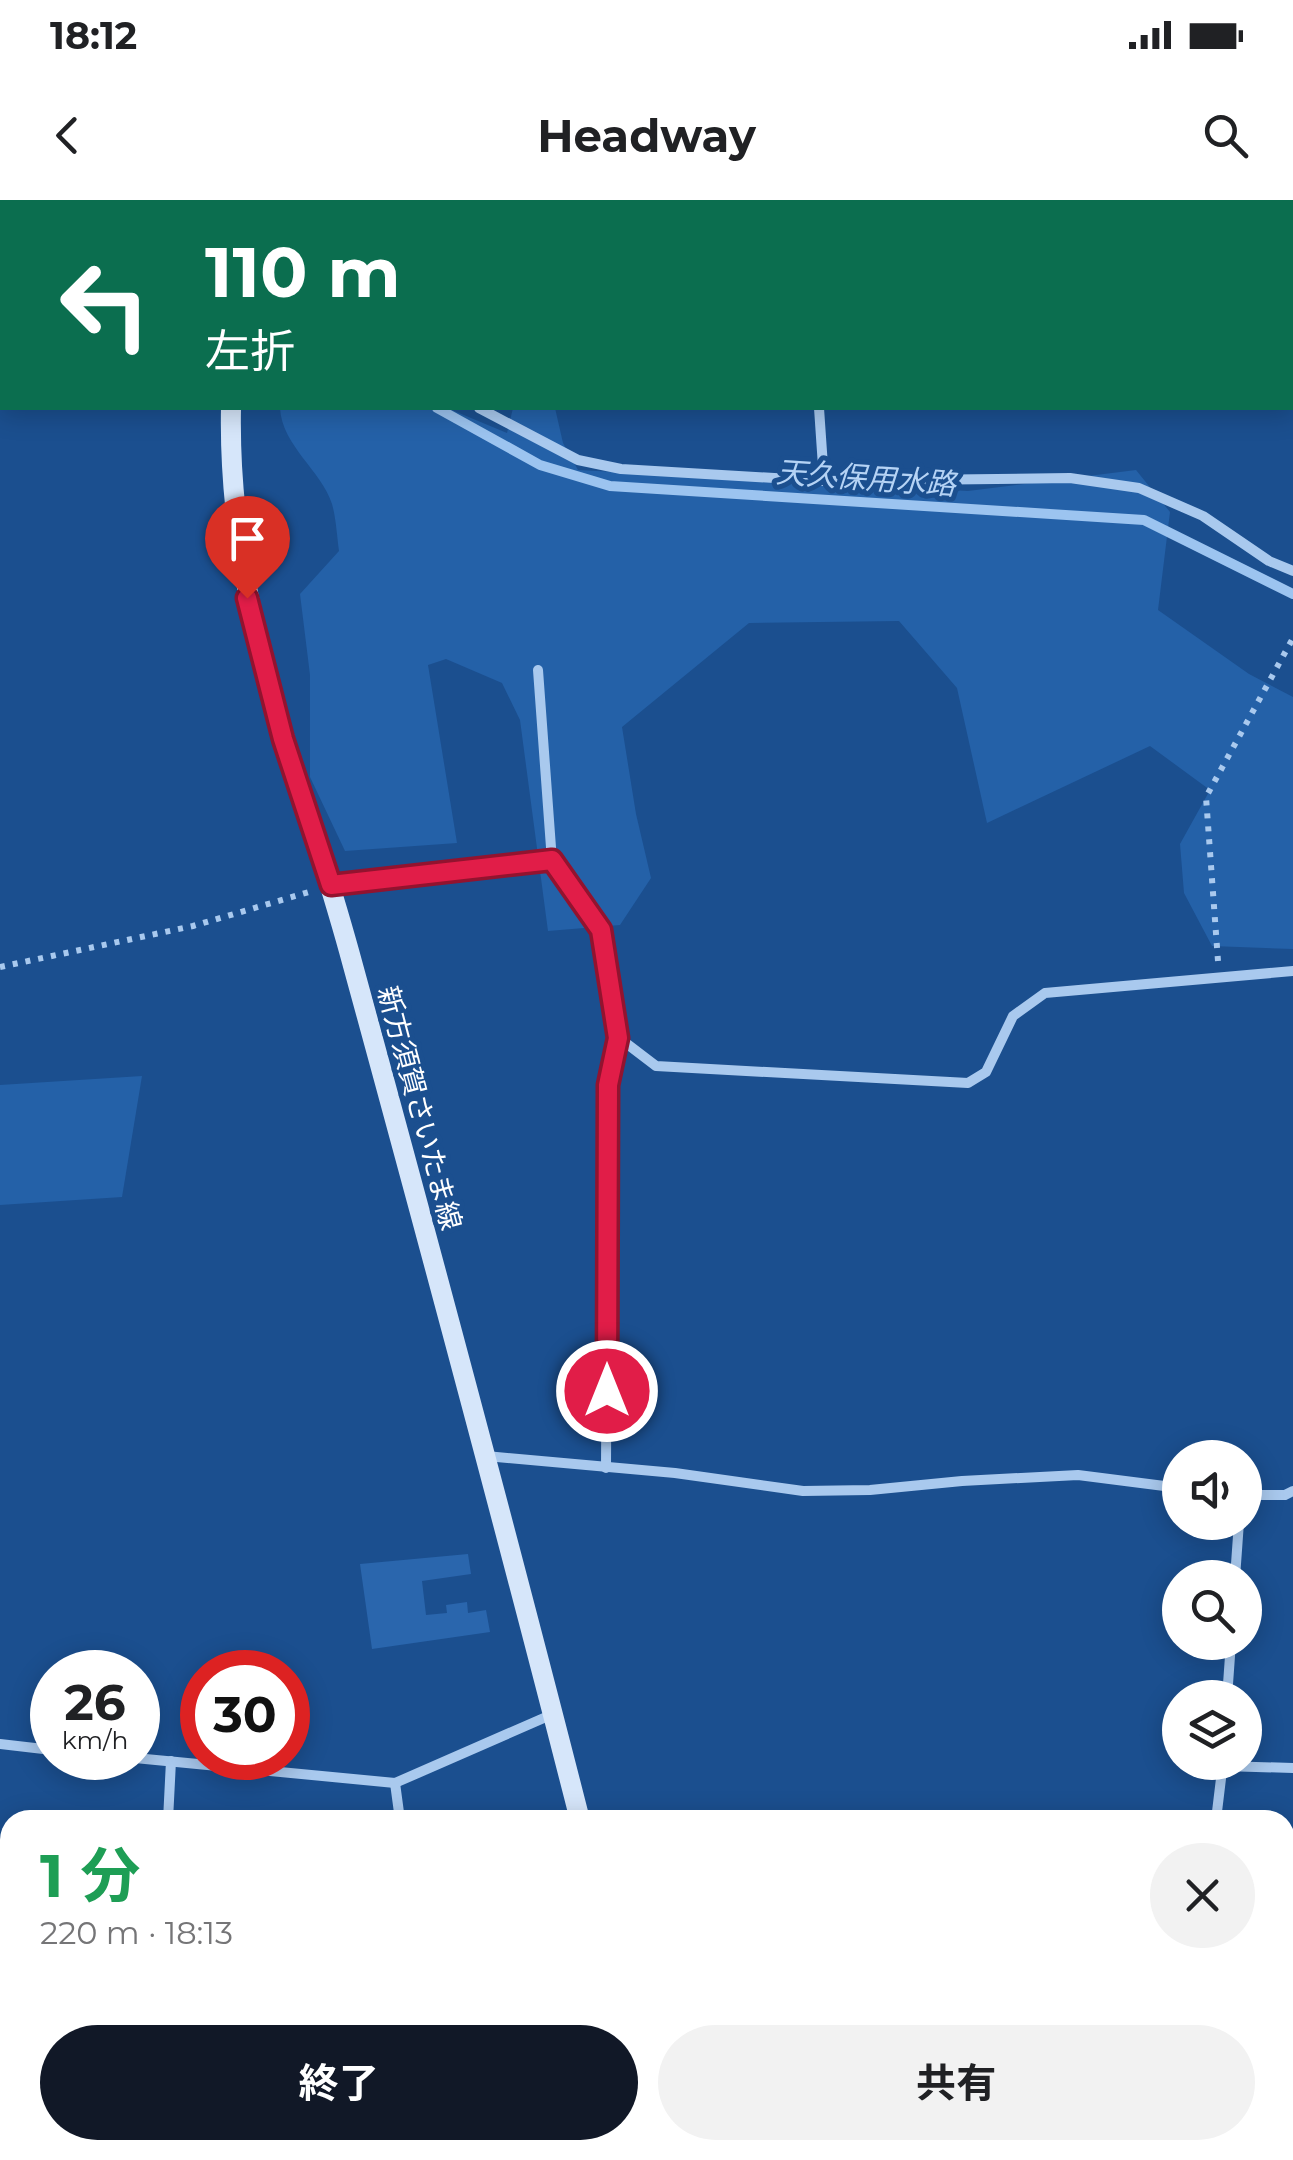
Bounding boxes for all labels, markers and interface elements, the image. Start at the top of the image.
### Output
text: 18:12 [50,12,137,59]
icon: back [40,108,95,163]
text: Headway [537,108,756,163]
icon: search [1198,108,1253,163]
text: 110 m [205,229,401,315]
icon: left [40,240,170,370]
text: 左折 [205,323,295,378]
water label: 天久保用水路 [775,453,960,503]
pin [205,496,290,599]
icon: arrive [220,511,275,566]
street label: 新方須賀さいたま線 [371,982,469,1234]
position arrow [555,1339,659,1443]
map controls [1162,1440,1262,1780]
button: sound [1162,1440,1262,1540]
button: search [1162,1560,1262,1660]
speed limit sign: 30 [180,1650,310,1780]
text: 26 [64,1672,126,1733]
button: layers [1162,1680,1262,1780]
text: km/h [62,1725,128,1755]
text: 1 分 [40,1839,141,1912]
button: close [1150,1843,1255,1948]
text: 220 m · 18:13 [40,1913,233,1952]
button: 終了 [40,2025,638,2140]
button: 共有 [658,2025,1255,2140]

